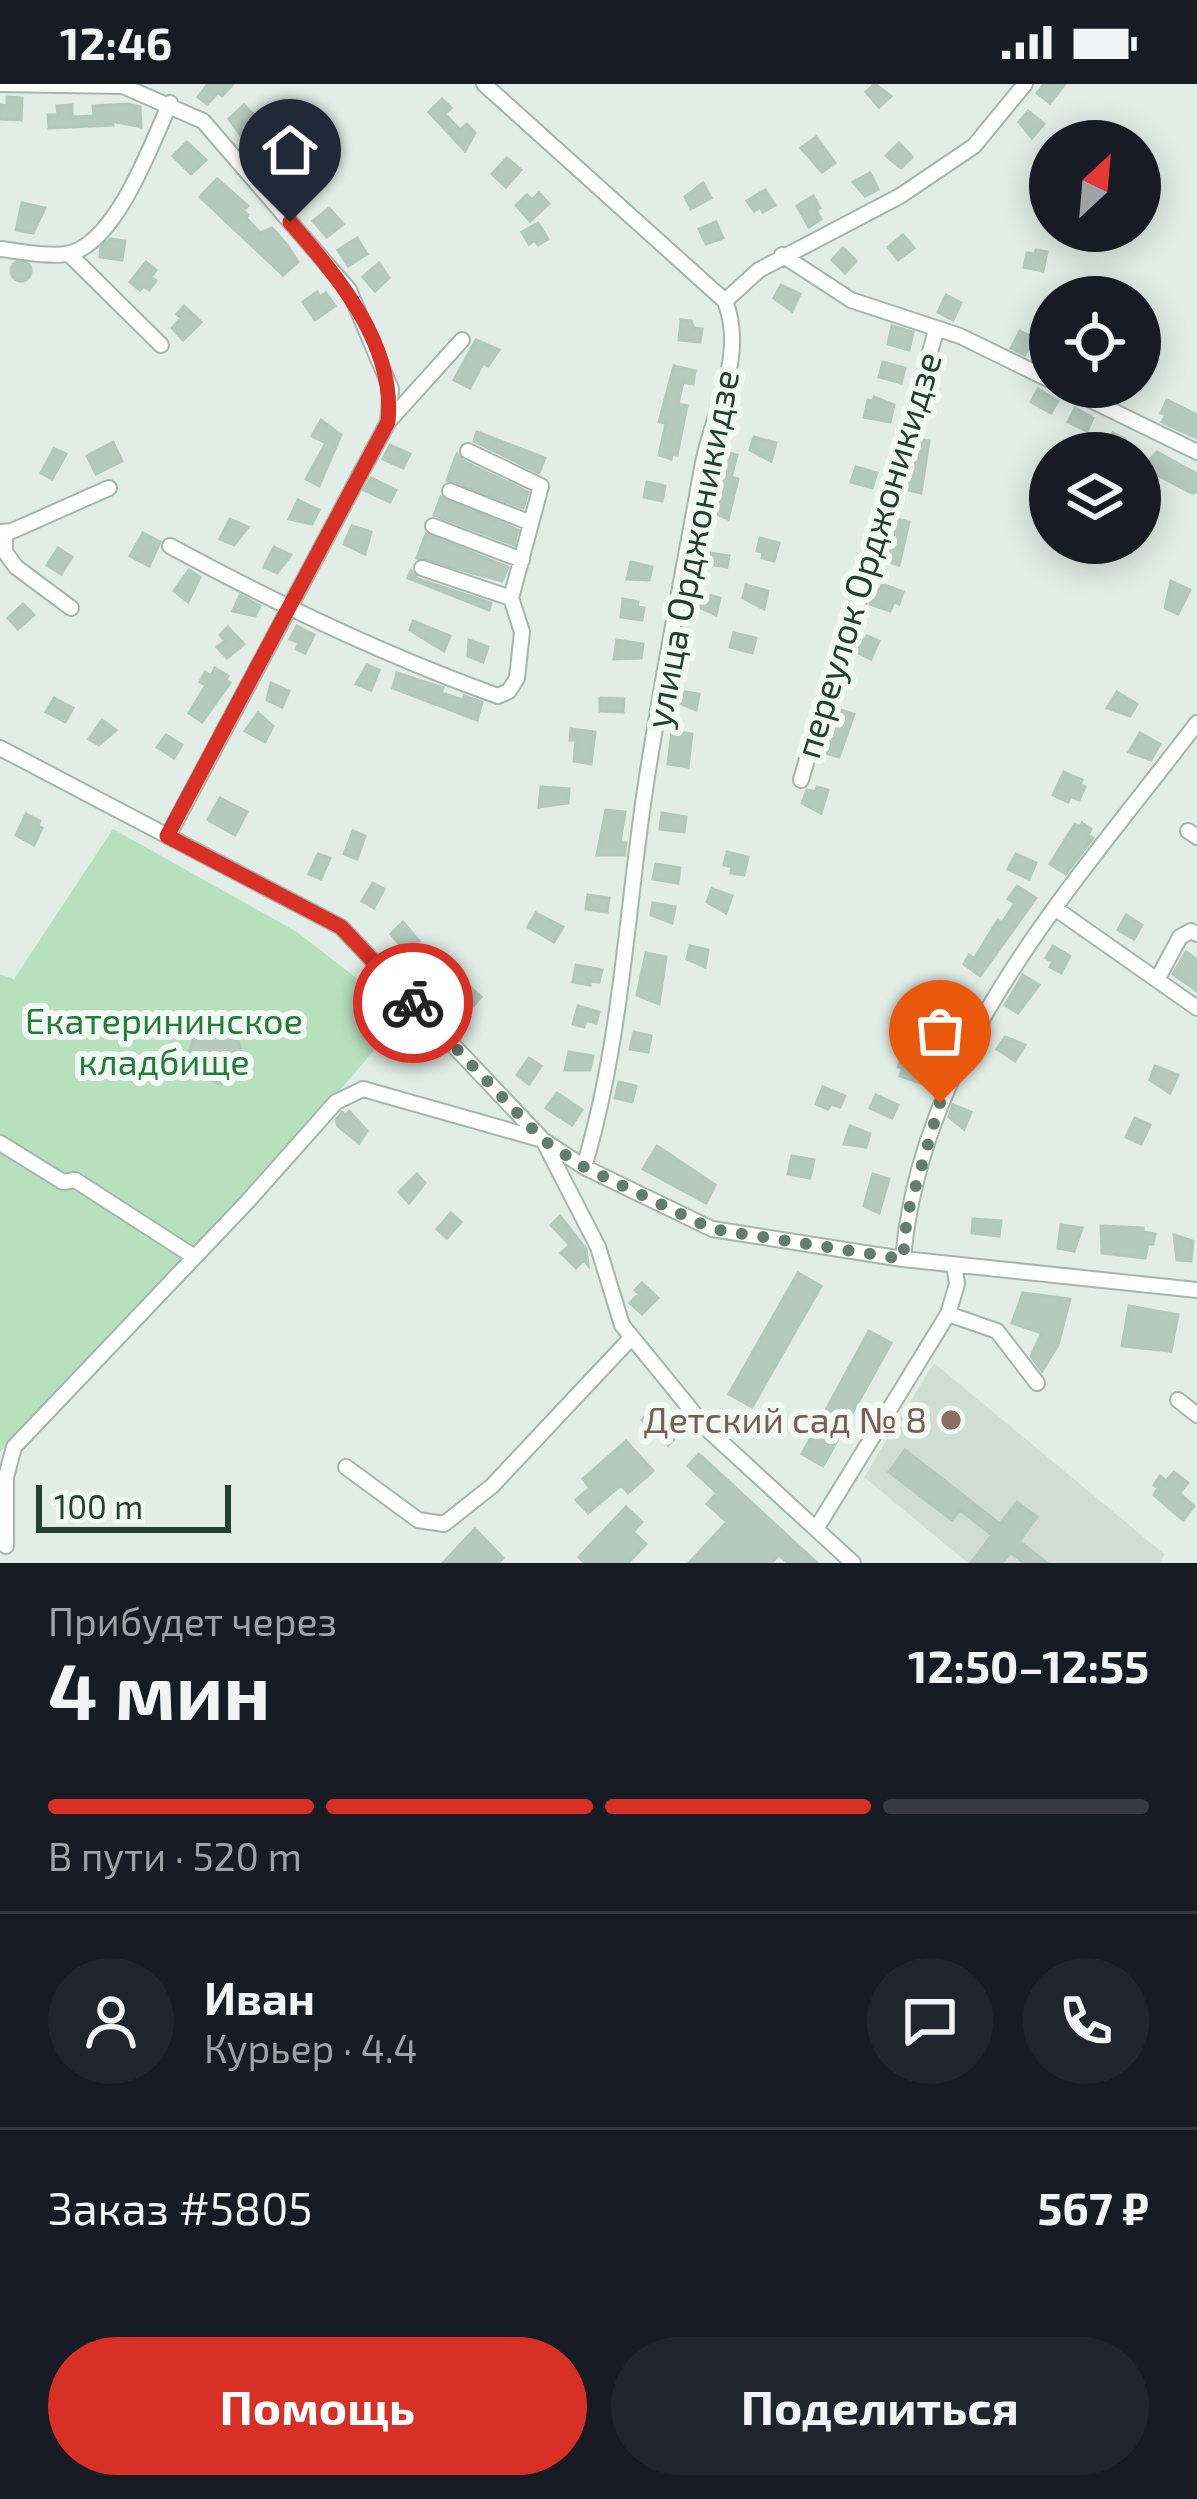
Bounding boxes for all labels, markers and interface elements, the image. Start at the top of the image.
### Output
text: 12:46 [60,15,172,69]
pin [239,99,341,222]
icon: home [257,117,323,183]
north arrow [1029,120,1161,252]
map controls [1029,120,1161,564]
button: locate [1029,276,1161,408]
street label: переулок Орджоникидзе [784,346,950,763]
street label: улица Орджоникидзе [635,366,747,732]
button: layers [1029,432,1161,564]
courier [353,943,473,1063]
icon: bike [380,970,446,1036]
pin [889,980,991,1103]
park label: Екатерининское кладбище [25,998,303,1082]
icon: bag [907,998,973,1064]
place label: Детский сад № 8 [644,1397,927,1440]
marker: Детский сад № 8 [938,1407,964,1433]
scale bar [36,1479,231,1532]
text: 100 m [54,1486,143,1526]
text: Прибудет через [48,1597,337,1644]
text: 12:50–12:55 [908,1638,1149,1692]
text: 4 мин [48,1642,271,1736]
text: В пути · 520 m [48,1832,302,1879]
button: person [48,1958,174,2084]
button: chat [867,1958,993,2084]
button: phone [1023,1958,1149,2084]
text: Иван [204,1970,315,2024]
text: Курьер · 4.4 [204,2024,417,2071]
text: Заказ #5805 [48,2180,312,2234]
text: 567 ₽ [1038,2180,1149,2234]
button: Помощь [48,2337,587,2475]
button: Поделиться [611,2337,1149,2475]

